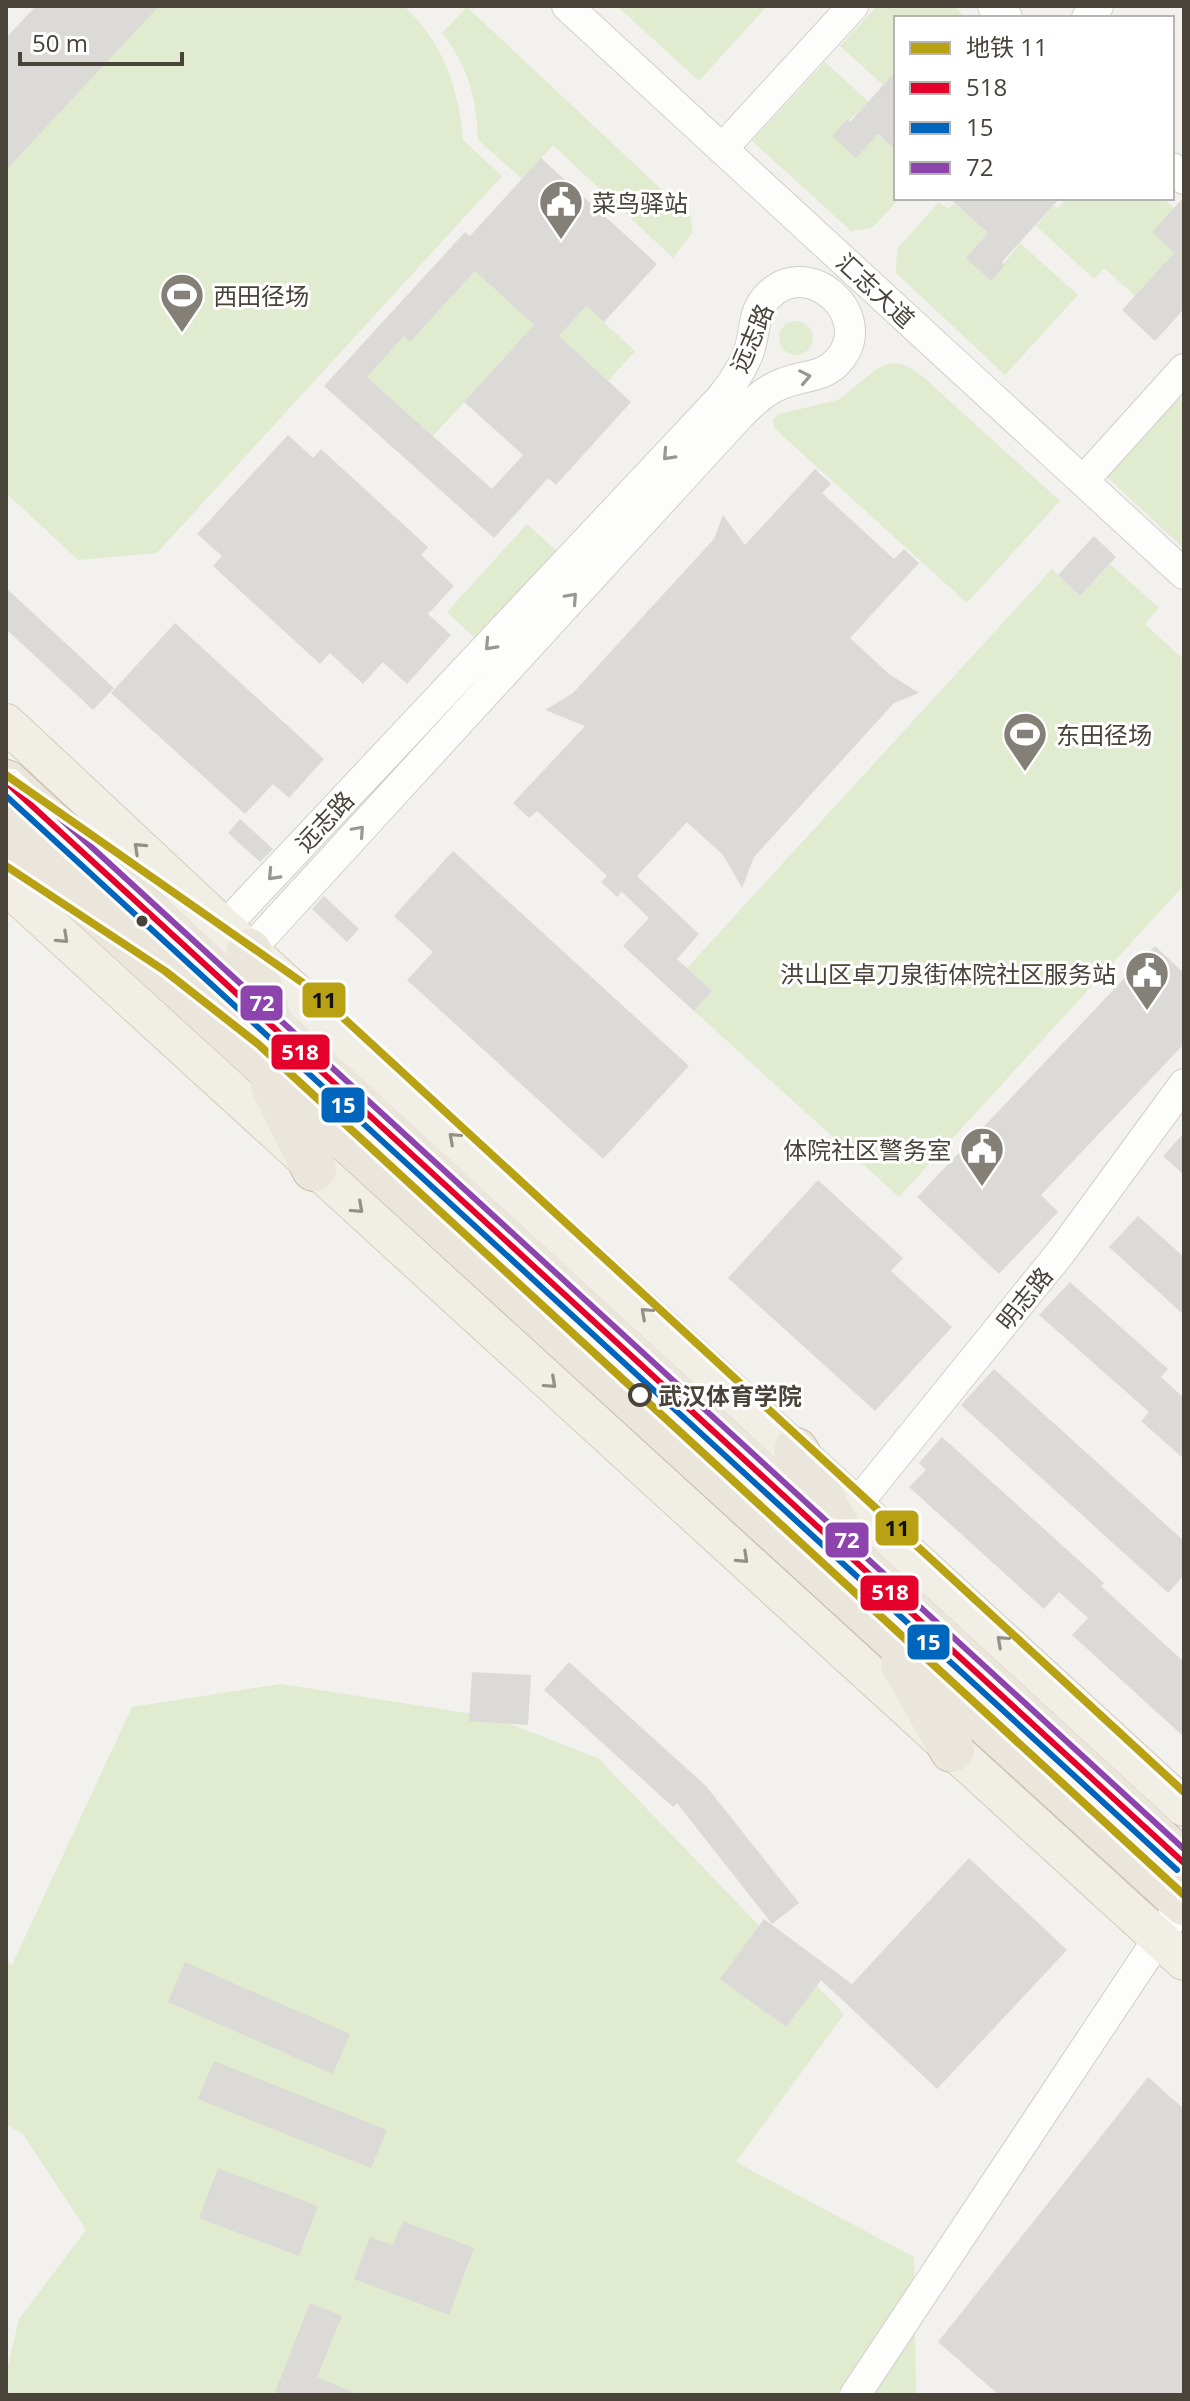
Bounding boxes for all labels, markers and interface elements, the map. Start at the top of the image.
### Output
scale bar [20,16,182,66]
legend [894,16,1174,200]
text: 50 m [32,26,88,59]
text: 地铁 11 [966,30,1048,63]
text: 518 [966,70,1007,103]
text: 15 [966,110,993,143]
text: 72 [966,150,993,183]
public building icon: 菜鸟驿站 [537,178,585,241]
place label: 菜鸟驿站 [592,186,688,219]
street label: 汇志大道 [830,245,922,335]
sports icon: 西田径场 [158,271,206,334]
place label: 西田径场 [213,279,309,312]
street label: 远志路 [722,298,780,378]
one-way arrow [799,370,812,387]
one-way arrow [663,446,677,461]
one-way arrow [562,593,577,608]
one-way arrow [484,636,499,650]
sports icon: 东田径场 [1001,710,1049,773]
place label: 东田径场 [1056,718,1152,751]
street label: 远志路 [287,783,361,859]
one-way arrow [349,826,363,841]
one-way arrow [134,843,148,857]
one-way arrow [268,866,282,880]
unlabelled marker [134,913,150,929]
one-way arrow [54,928,69,943]
public building icon: 洪山区卓刀泉街体院社区服务站 [1123,949,1171,1012]
place label: 洪山区卓刀泉街体院社区服务站 [780,957,1116,990]
line badge: 11 [301,981,347,1019]
line badge: 72 [239,984,284,1022]
text: 11 [311,984,337,1014]
text: 72 [249,987,275,1017]
line badge: 518 [270,1033,331,1071]
text: 518 [281,1036,319,1066]
line badge: 15 [320,1086,366,1124]
text: 15 [330,1089,356,1119]
public building icon: 体院社区警务室 [958,1125,1006,1188]
one-way arrow [449,1132,463,1147]
place label: 体院社区警务室 [783,1133,951,1166]
one-way arrow [349,1199,364,1213]
street label: 明志路 [989,1260,1059,1336]
one-way arrow [641,1308,655,1323]
one-way arrow [541,1373,556,1388]
place label: 武汉体育学院 [658,1379,802,1412]
marker: 武汉体育学院 [629,1384,651,1406]
line badge: 11 [874,1509,920,1547]
text: 11 [884,1512,910,1542]
line badge: 72 [824,1521,870,1559]
text: 72 [834,1524,860,1554]
one-way arrow [734,1548,749,1562]
line badge: 518 [859,1574,920,1612]
text: 518 [871,1576,909,1606]
line badge: 15 [906,1623,951,1661]
text: 15 [915,1626,941,1656]
one-way arrow [997,1636,1011,1650]

